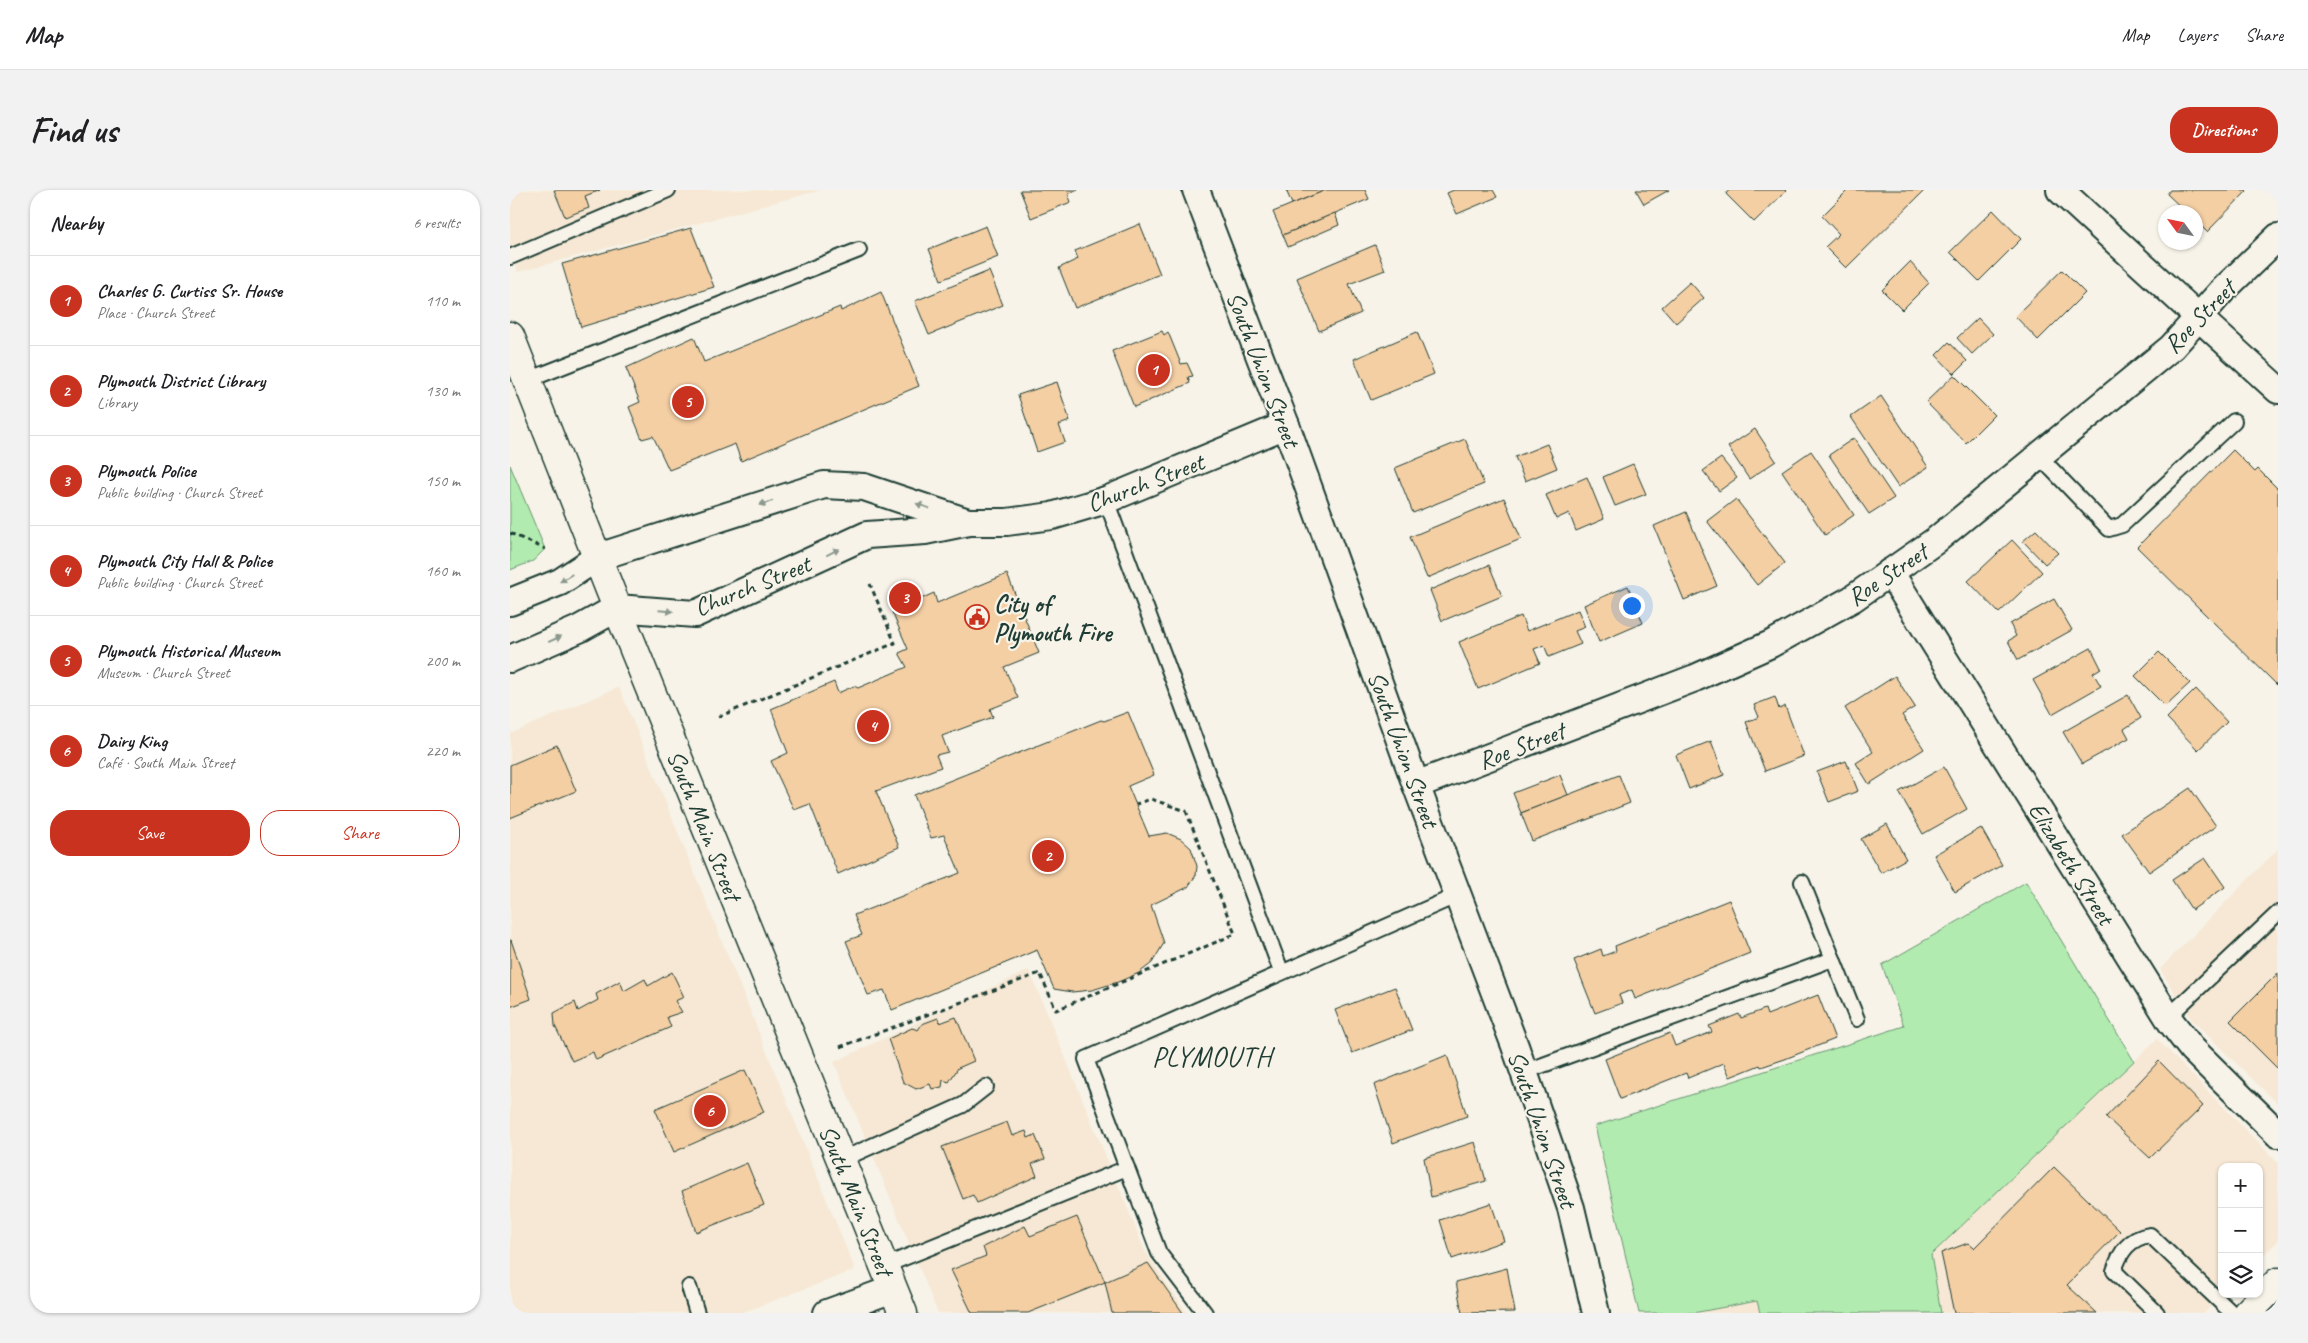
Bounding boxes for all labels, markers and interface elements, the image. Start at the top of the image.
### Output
text: Map [25,20,62,50]
text: Map [2122,24,2150,46]
text: Layers [2178,24,2217,46]
text: Share [2245,24,2283,46]
button: Directions [2170,107,2278,153]
text: Find us [30,108,117,153]
north arrow [2158,205,2203,250]
text: Nearby [50,210,103,236]
text: 6 results [413,213,460,233]
street label: Roe Street [2157,270,2245,360]
text: Charles G. Curtiss Sr. House [97,279,282,303]
street label: South Union Street [1219,287,1308,454]
text: 1 [62,291,70,311]
text: 110 m [426,291,460,311]
text: Place · Church Street [97,303,214,323]
pin: 1 [1138,351,1170,389]
text: Plymouth District Library [97,369,265,393]
text: 2 [62,381,70,401]
text: 130 m [426,381,460,401]
pin: 5 [672,383,704,421]
text: Library [97,393,137,413]
street label: Church Street [1082,445,1211,520]
text: Plymouth Police [97,459,196,483]
text: 3 [62,471,70,491]
text: 150 m [426,471,460,491]
text: Public building · Church Street [97,483,262,503]
one-way arrow [759,500,774,508]
one-way arrow [915,502,930,510]
street label: Roe Street [1841,534,1937,613]
street label: Church Street [690,547,818,624]
one-way arrow [825,547,840,556]
text: Plymouth City Hall & Police [97,549,272,573]
text: 4 [62,561,70,581]
text: 160 m [426,561,460,581]
text: Public building · Church Street [97,573,262,593]
one-way arrow [559,573,572,582]
pin: 3 [889,579,921,617]
place label: City of Plymouth Fire [994,588,1114,649]
your location [1619,593,1645,619]
public building icon: City of Plymouth Fire [964,604,990,630]
one-way arrow [658,608,674,616]
one-way arrow [548,635,562,643]
text: Plymouth Historical Museum [97,639,280,663]
text: 5 [63,651,69,671]
text: 200 m [426,651,460,671]
text: Museum · Church Street [97,663,230,683]
street label: South Union Street [1360,667,1447,834]
pin: 4 [857,707,889,745]
street label: Roe Street [1474,714,1573,777]
text: Dairy King [97,729,167,753]
text: 6 [62,741,70,761]
text: 220 m [426,741,460,761]
street label: South Main Street [659,746,750,909]
text: Café · South Main Street [97,753,234,773]
street label: Elizabeth Street [2021,796,2123,933]
button: Save [50,810,250,856]
button: Share [260,810,460,856]
pin: 2 [1032,837,1064,875]
district label: PLYMOUTH [1152,1039,1275,1074]
street label: South Union Street [1500,1047,1585,1215]
pin: 6 [694,1092,726,1130]
street label: South Main Street [811,1121,902,1284]
map controls [2218,1163,2263,1298]
button: + [2218,1163,2263,1208]
button: − [2218,1208,2263,1253]
button: layers [2218,1253,2263,1298]

